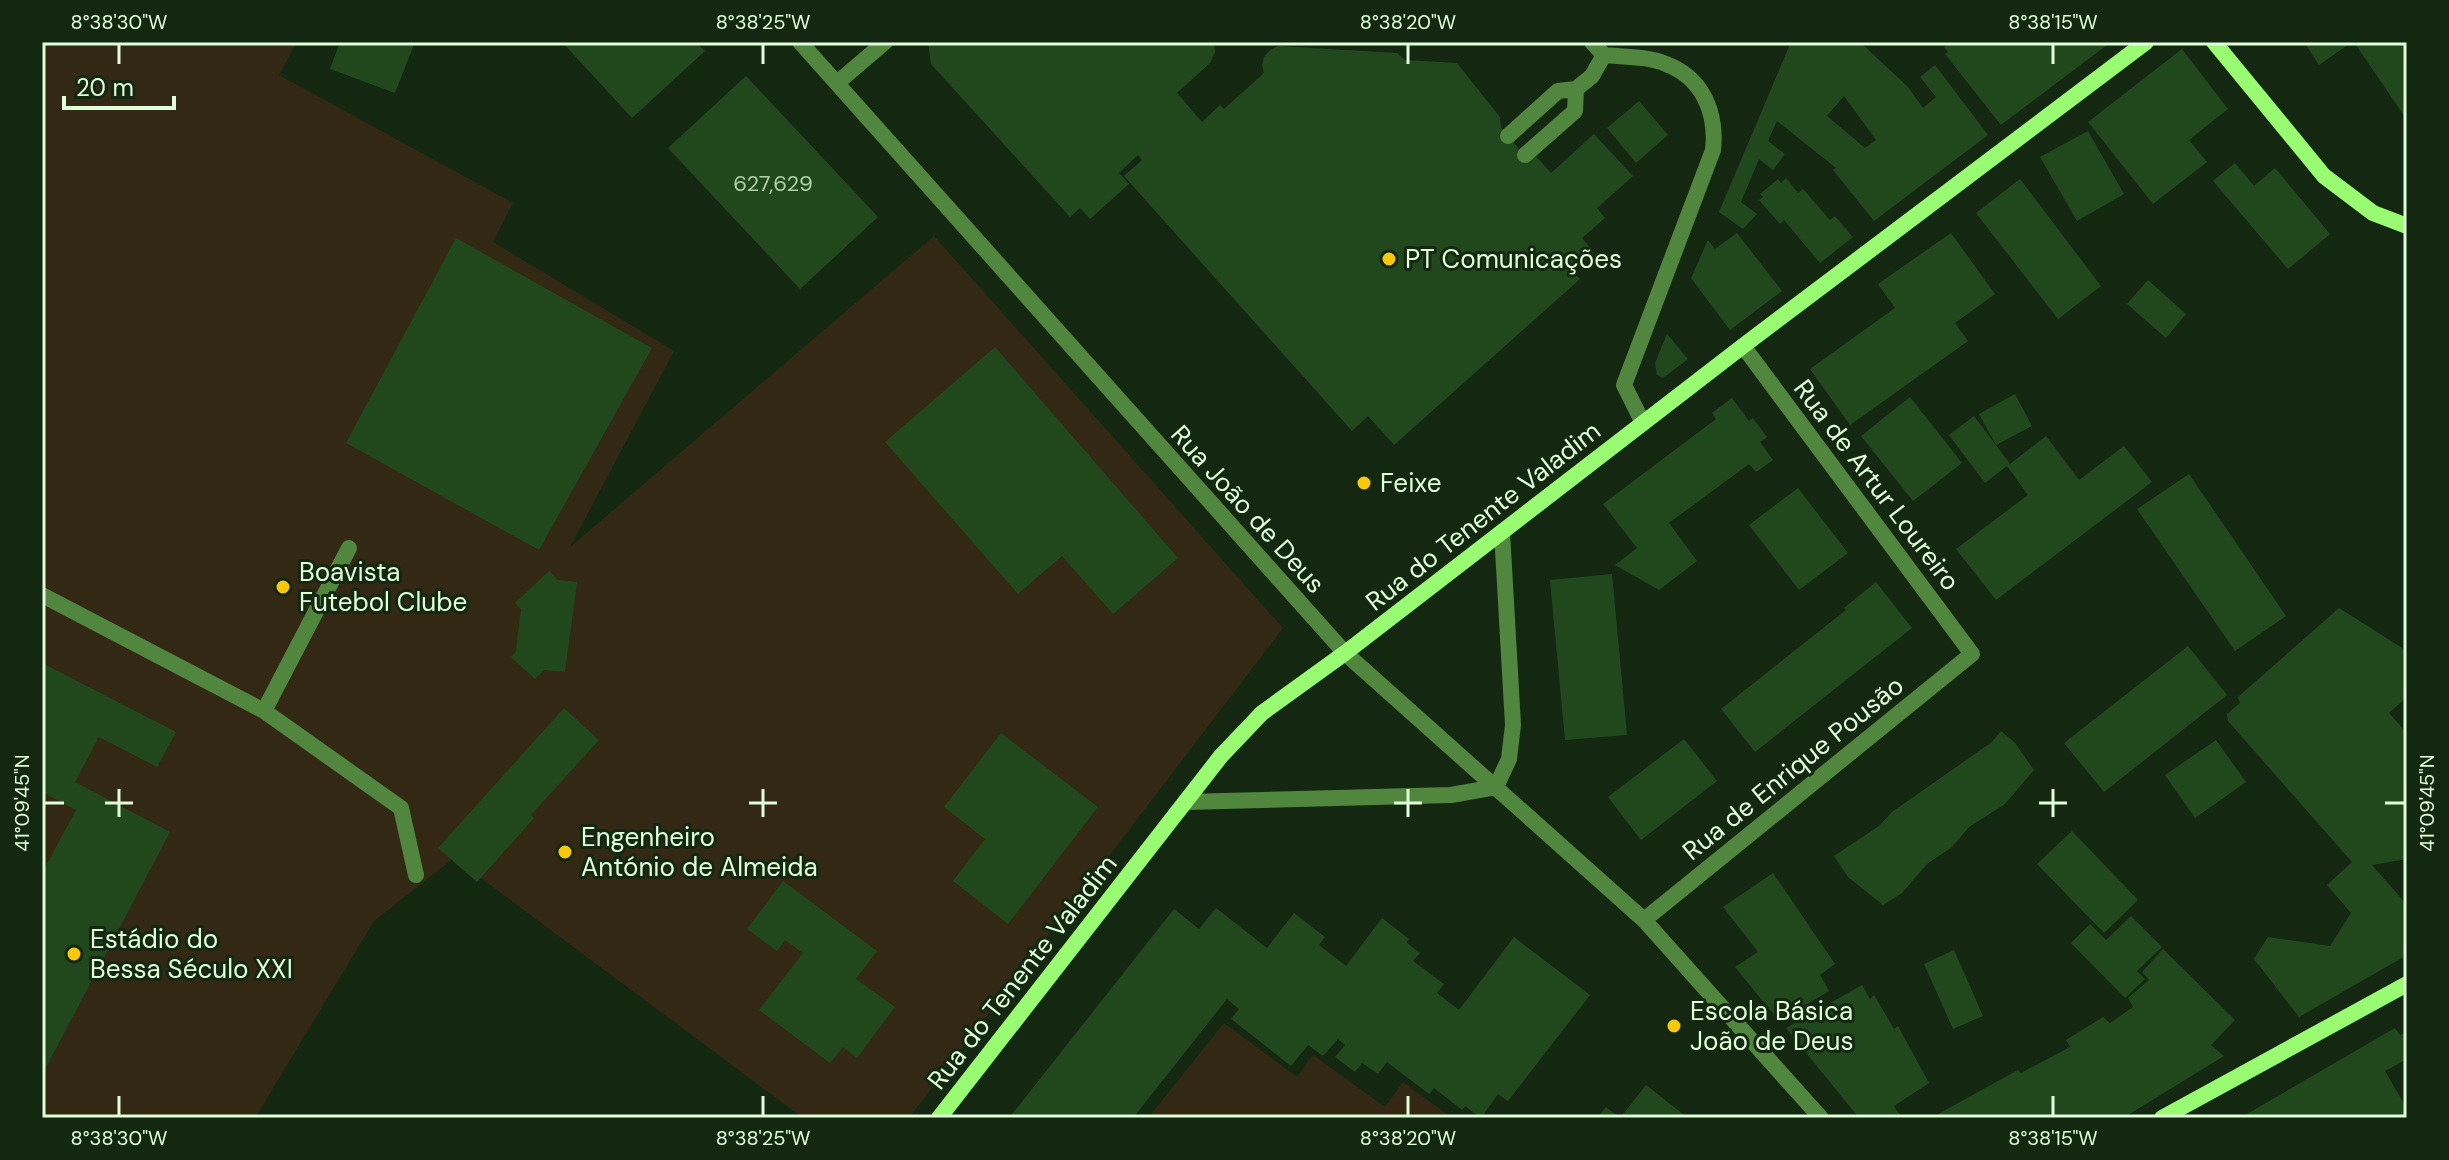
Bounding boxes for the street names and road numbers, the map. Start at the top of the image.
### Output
street label: Rua de Artur Loureiro [1786,373,1968,597]
street label: Rua do Tenente Valadim [1359,414,1607,618]
street label: Rua João de Deus [1163,418,1333,600]
street label: Rua de Enrique Pousão [1675,668,1911,868]
street label: Rua do Tenente Valadim [920,848,1124,1096]

